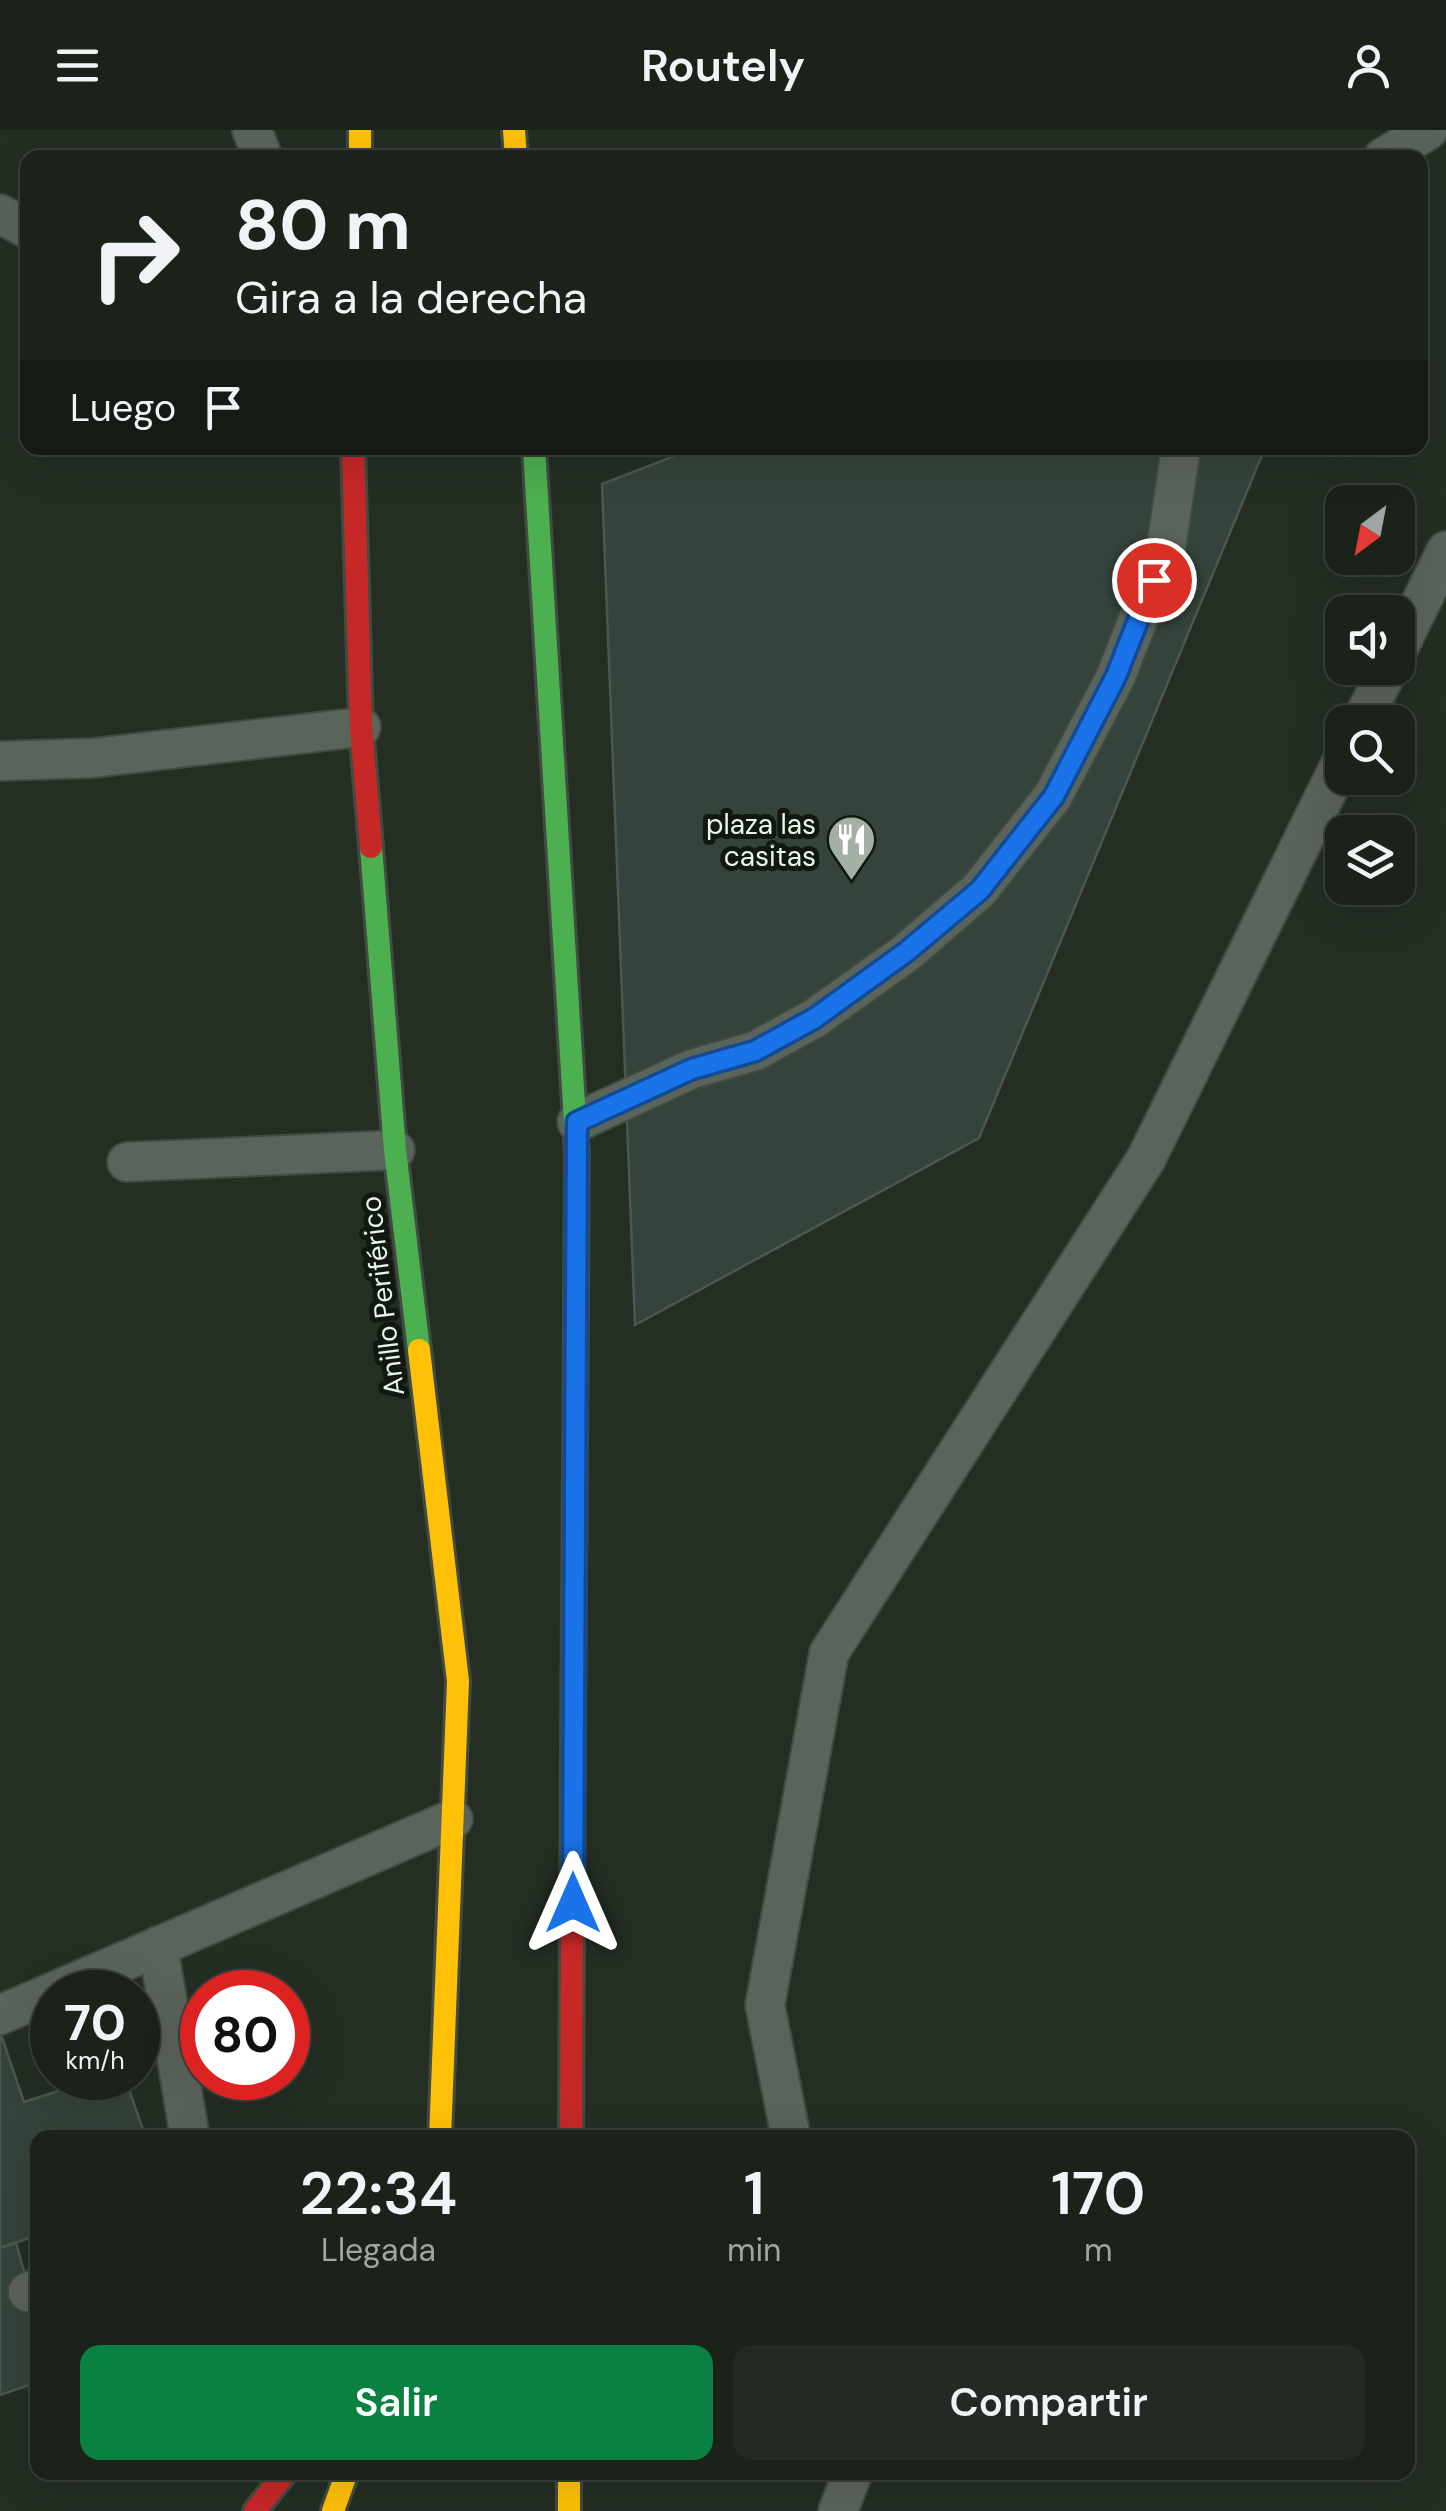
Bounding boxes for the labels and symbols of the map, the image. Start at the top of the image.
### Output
north arrow [1325,485,1415,575]
pin [1112,538,1197,623]
place label: plaza las casitas [706,806,816,875]
restaurant icon: plaza las casitas [825,814,877,882]
street label: Anillo Periférico [352,1194,413,1398]
position arrow [521,1851,625,1955]
speed limit sign: 80 [180,1970,310,2100]

